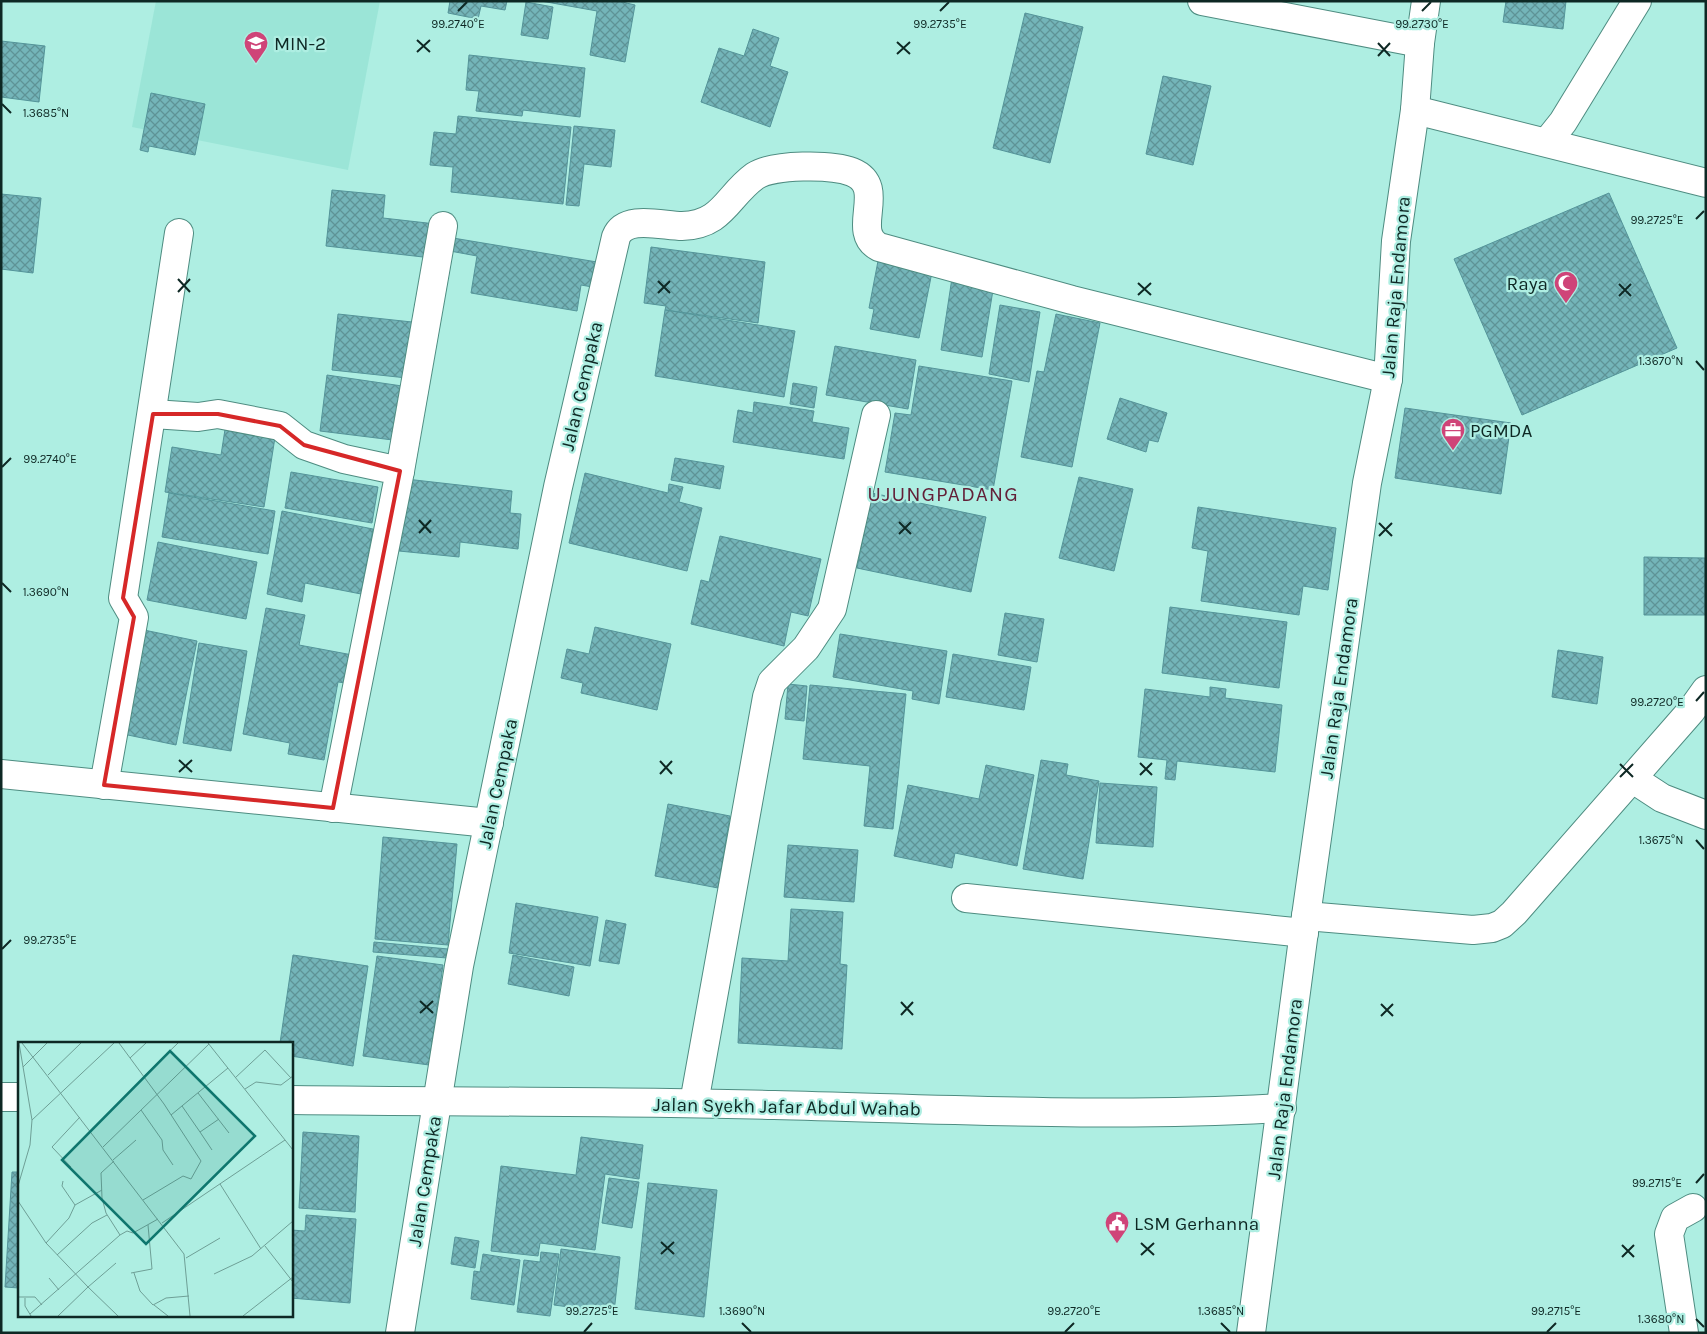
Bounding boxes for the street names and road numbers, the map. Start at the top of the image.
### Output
street label: Jalan Raja Endamora [1377,195,1415,379]
street label: Jalan Cempaka [556,320,608,453]
street label: Jalan Raja Endamora [1315,596,1363,780]
street label: Jalan Cempaka [474,716,522,850]
street label: Jalan Raja Endamora [1263,997,1307,1181]
street label: Jalan Syekh Jafar Abdul Wahab [653,1094,921,1120]
street label: Jalan Cempaka [404,1114,446,1248]

